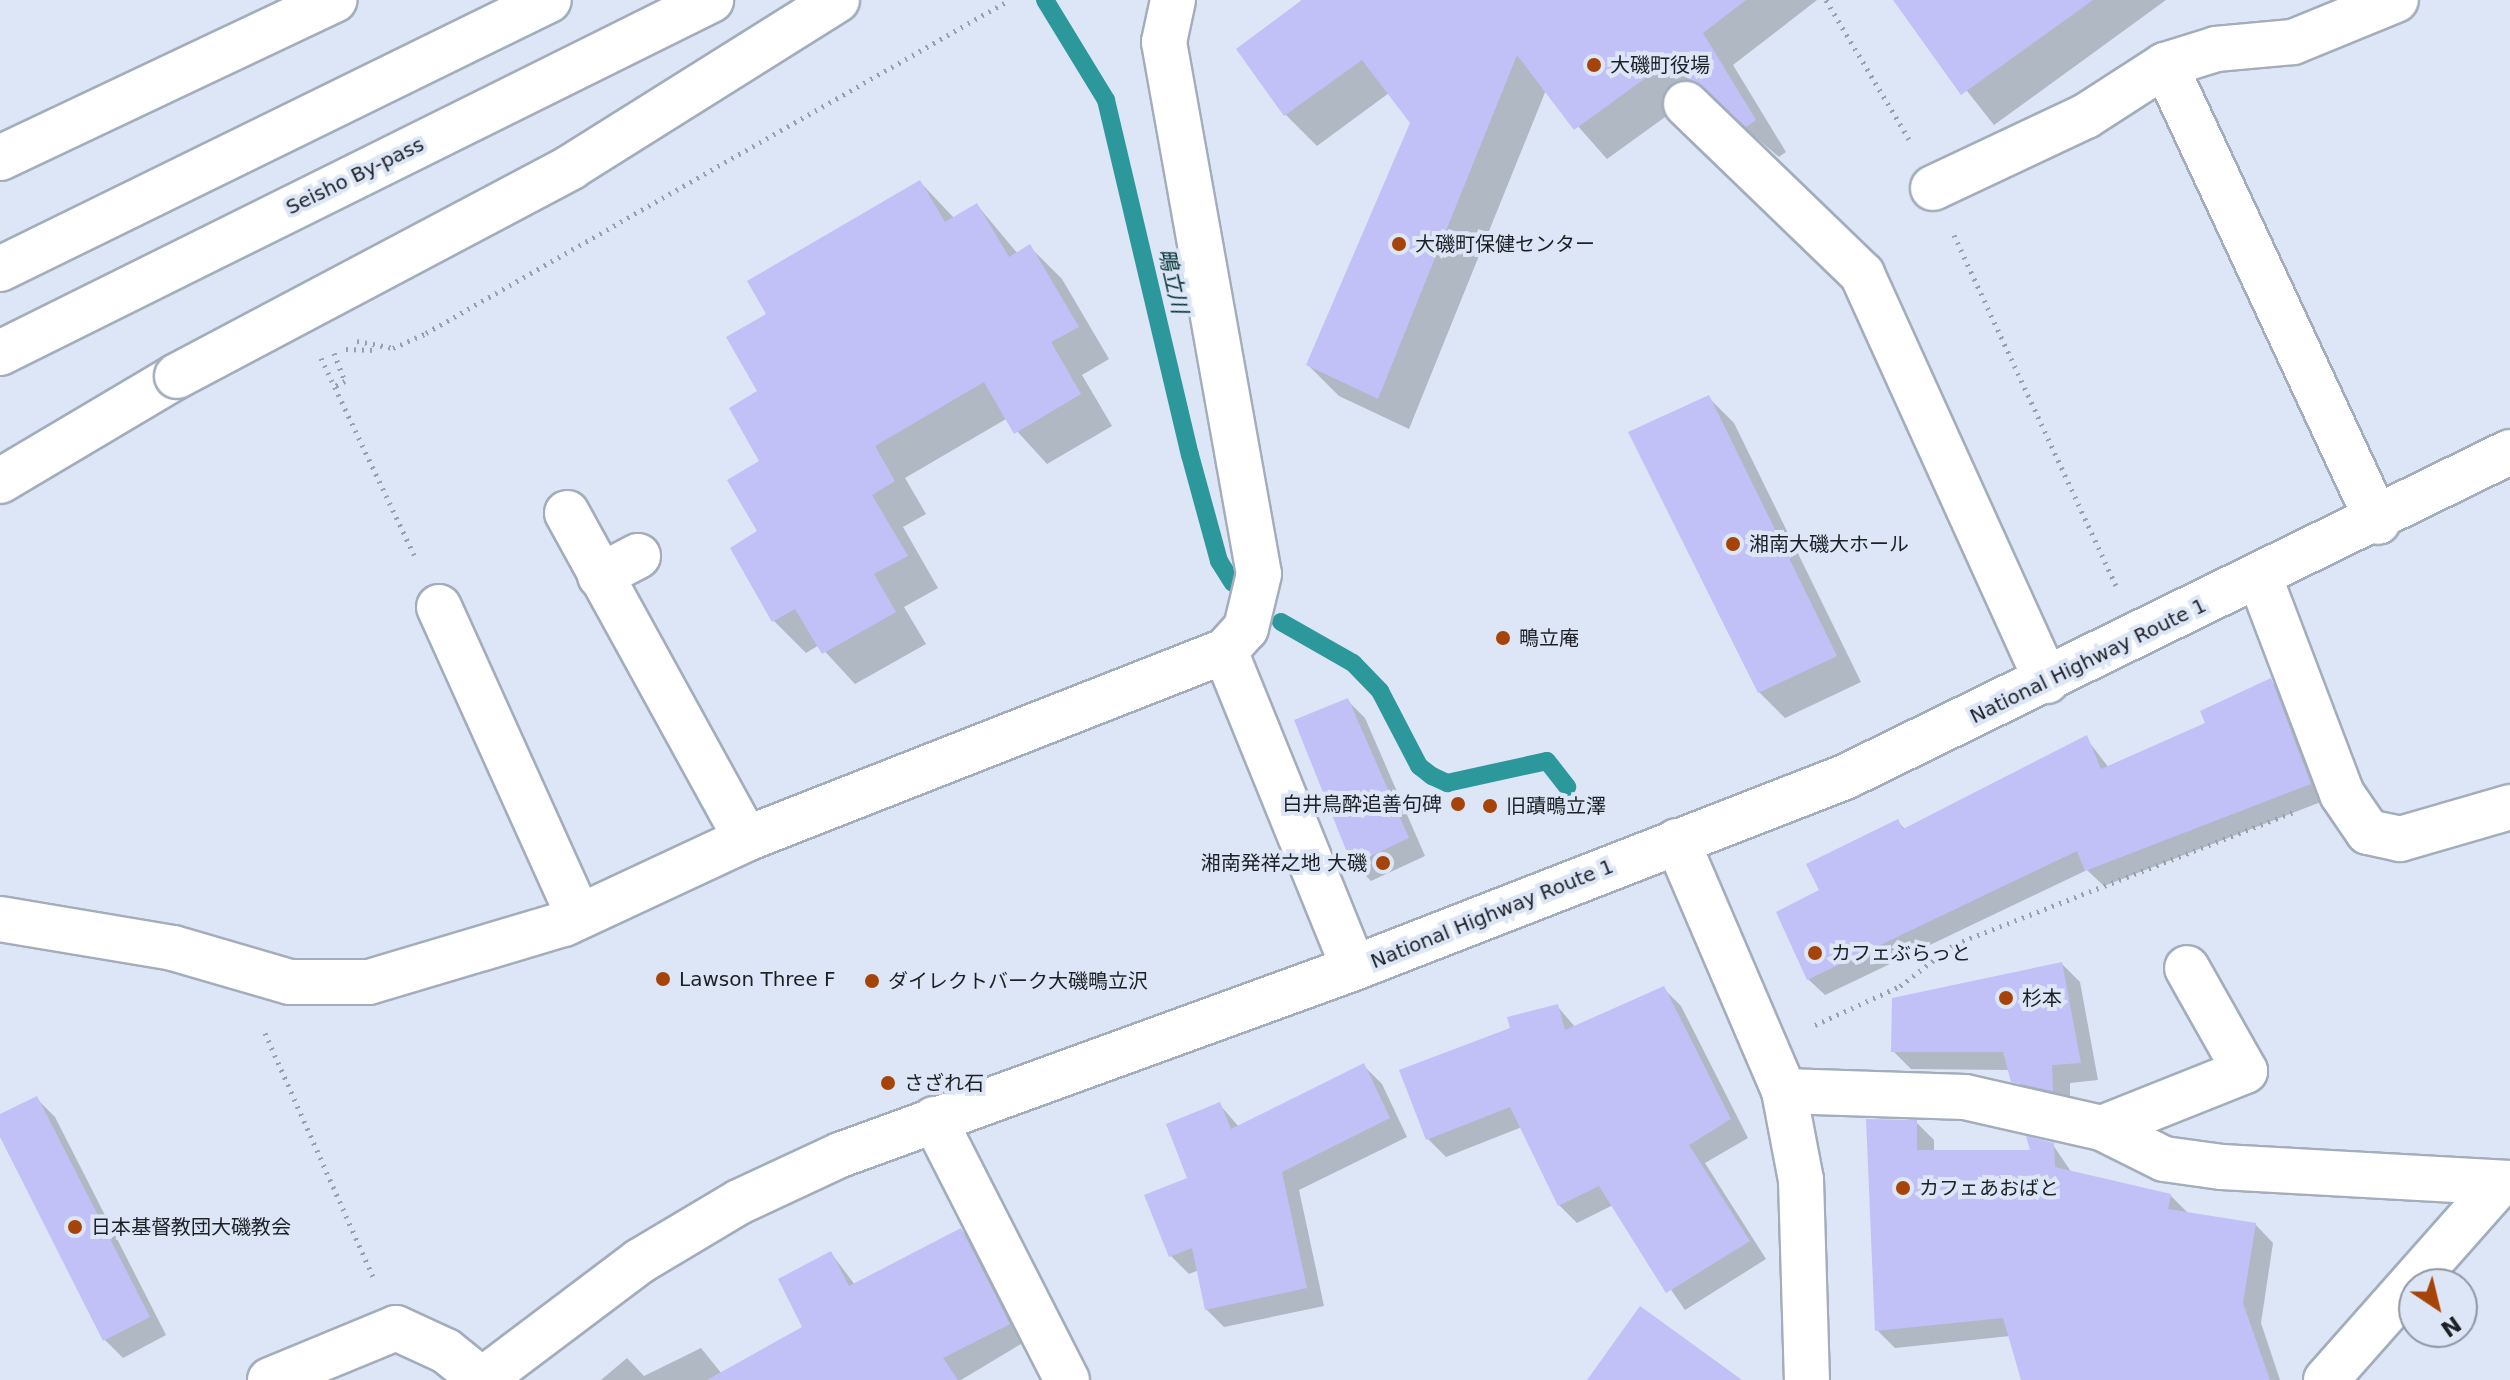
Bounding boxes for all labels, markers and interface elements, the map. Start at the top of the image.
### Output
place label: 大磯町役場 [1610,53,1710,77]
marker: 大磯町役場 [1585,56,1603,74]
street label: Seisho By-pass [282,132,428,220]
place label: 大磯町保健センター [1415,232,1595,256]
marker: 大磯町保健センター [1390,235,1408,253]
water label: 鴫立川 [1153,246,1193,316]
place label: 湘南大磯大ホール [1749,532,1909,556]
marker: 湘南大磯大ホール [1724,535,1742,553]
street label: National Highway Route 1 [1966,593,2210,729]
place label: 鴫立庵 [1519,626,1579,650]
marker: 鴫立庵 [1494,629,1512,647]
place label: 白井鳥酔追善句碑 [1282,792,1442,816]
place label: 旧蹟鴫立澤 [1506,794,1606,818]
marker: 白井鳥酔追善句碑 [1449,795,1467,813]
marker: 旧蹟鴫立澤 [1481,797,1499,815]
place label: 湘南発祥之地 大磯 [1201,851,1367,875]
street label: National Highway Route 1 [1367,854,1617,974]
marker: 湘南発祥之地 大磯 [1374,854,1392,872]
place label: カフェぶらっと [1831,941,1971,965]
marker: カフェぶらっと [1806,944,1824,962]
place label: Lawson Three F [679,967,836,991]
place label: ダイレクトバーク大磯鴫立沢 [888,969,1148,993]
marker: Lawson Three F [654,970,672,988]
marker: ダイレクトバーク大磯鴫立沢 [863,972,881,990]
place label: 杉本 [2022,986,2062,1010]
marker: 杉本 [1997,989,2015,1007]
place label: さざれ石 [904,1071,984,1095]
marker: さざれ石 [879,1074,897,1092]
place label: カフェあおばと [1919,1176,2059,1200]
marker: カフェあおばと [1894,1179,1912,1197]
place label: 日本基督教団大磯教会 [91,1215,291,1239]
marker: 日本基督教団大磯教会 [66,1218,84,1236]
north arrow [2398,1268,2478,1348]
text: N [2436,1311,2466,1342]

